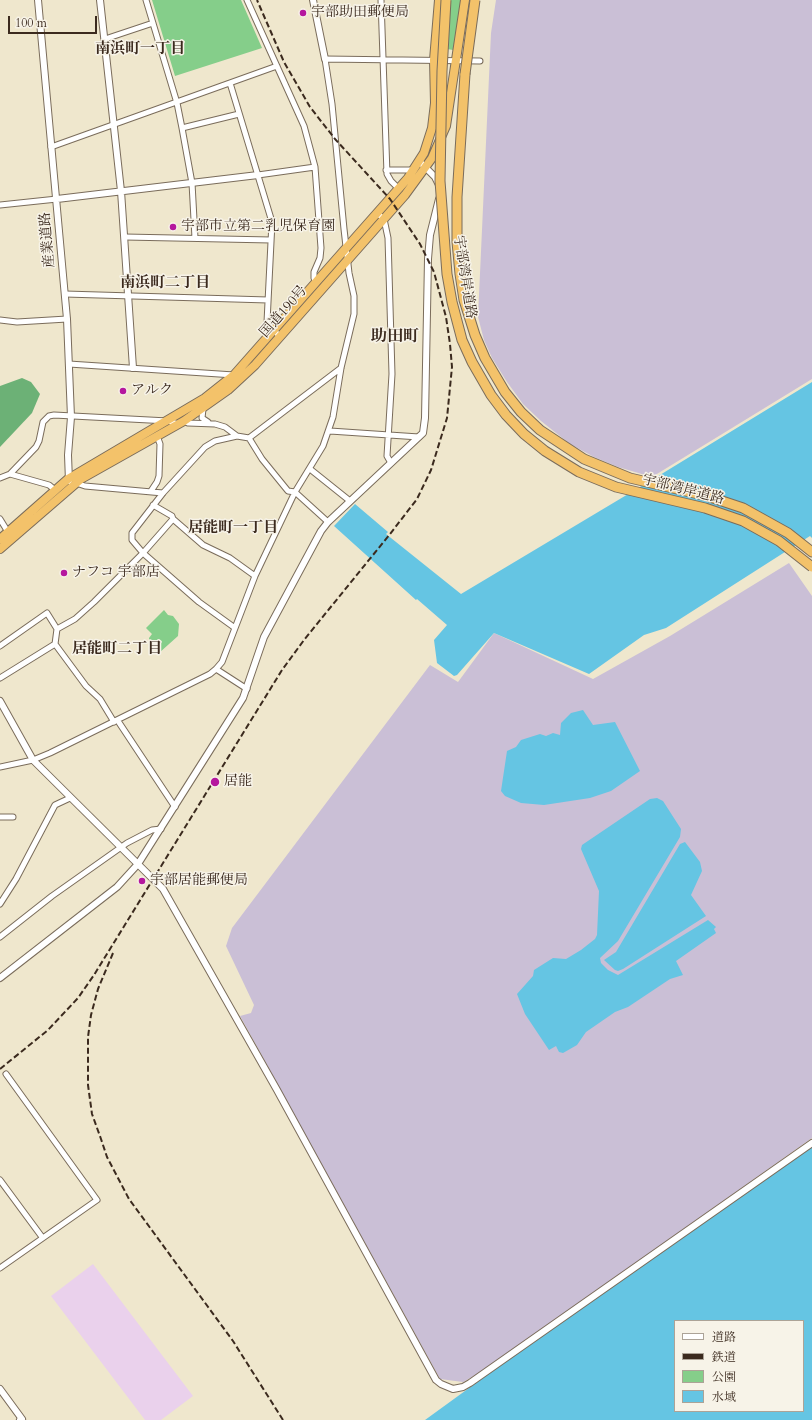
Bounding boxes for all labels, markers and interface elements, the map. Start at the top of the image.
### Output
place label: 宇部助田郵便局 [311,5,409,21]
scale bar [10,8,99,34]
marker: 宇部助田郵便局 [298,8,308,18]
text: 100 m [15,15,47,31]
district label: 南浜町一丁目 [95,41,185,59]
street label: 産業道路 [37,211,59,269]
place label: 宇部市立第二乳児保育園 [181,219,335,235]
marker: 宇部市立第二乳児保育園 [168,222,178,232]
street label: 宇部湾岸道路 [449,234,479,320]
district label: 南浜町二丁目 [120,275,210,293]
street label: 国道190号 [257,283,311,341]
district label: 助田町 [371,327,419,347]
place label: アルク [131,383,173,399]
marker: アルク [118,386,128,396]
street label: 宇部湾岸道路 [640,472,726,508]
district label: 居能町一丁目 [188,520,278,538]
place label: ナフコ 宇部店 [72,565,160,581]
marker: ナフコ 宇部店 [59,568,69,578]
district label: 居能町二丁目 [72,641,162,659]
place label: 居能 [224,774,252,790]
marker: 居能 [209,776,221,788]
place label: 宇部居能郵便局 [150,873,248,889]
marker: 宇部居能郵便局 [137,876,147,886]
legend [674,1320,804,1412]
text: 道路 [712,1329,736,1345]
text: 鉄道 [712,1349,736,1365]
text: 公園 [712,1369,736,1385]
text: 水域 [712,1389,736,1405]

